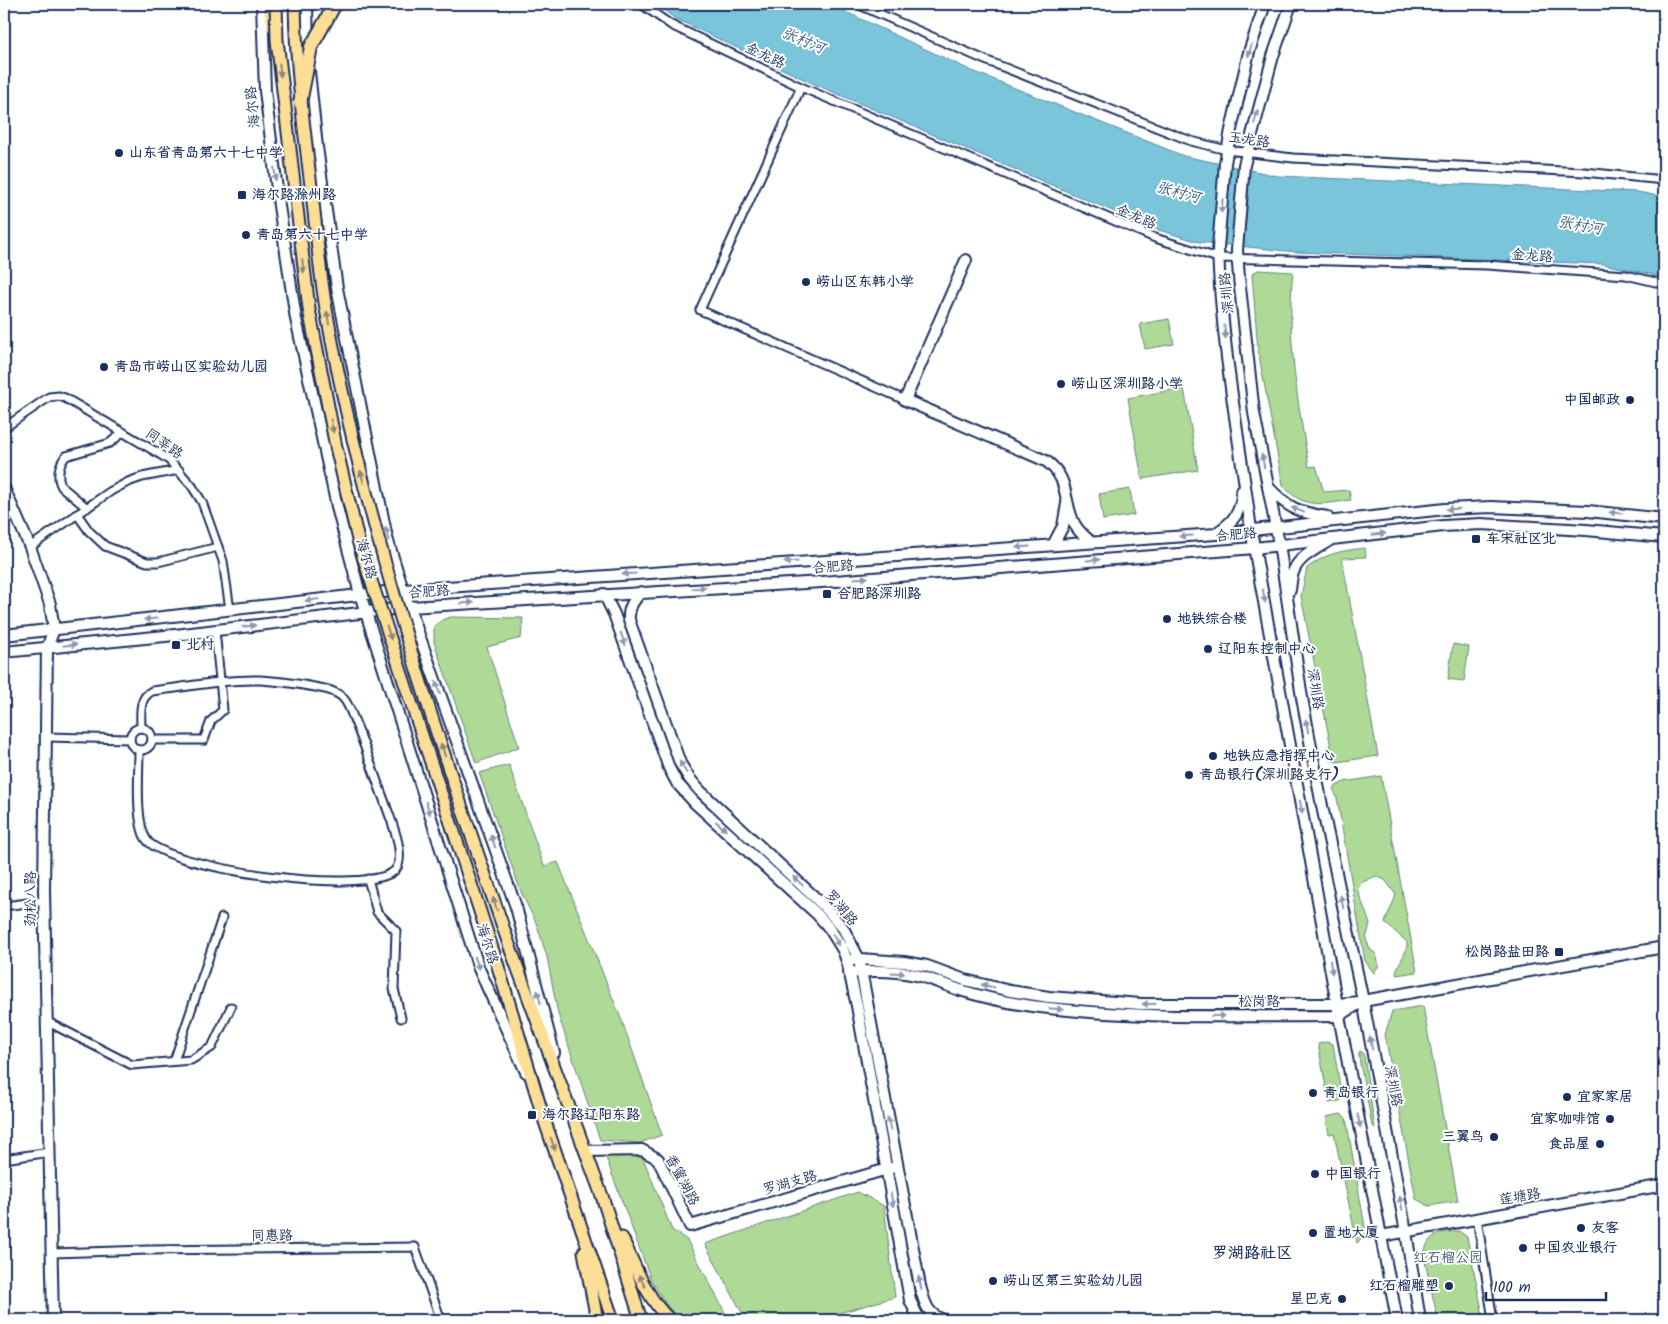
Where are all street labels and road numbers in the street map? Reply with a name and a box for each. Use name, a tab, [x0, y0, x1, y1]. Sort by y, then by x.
street label: 金龙路	[741, 37, 789, 75]
street label: 海尔路	[240, 85, 266, 129]
street label: 玉龙路	[1227, 126, 1271, 154]
street label: 金龙路	[1112, 199, 1160, 235]
street label: 金龙路	[1510, 244, 1554, 268]
street label: 深圳路	[1214, 271, 1240, 315]
street label: 同莘路	[140, 423, 188, 465]
street label: 合肥路	[1214, 522, 1258, 548]
street label: 海尔路	[350, 536, 382, 582]
street label: 合肥路	[811, 555, 855, 579]
street label: 合肥路	[407, 580, 451, 604]
street label: 深圳路	[1301, 667, 1329, 711]
street label: 劲松八路	[20, 871, 42, 927]
street label: 罗湖路	[819, 885, 863, 931]
street label: 海尔路	[470, 921, 504, 967]
street label: 松岗路	[1238, 991, 1280, 1013]
street label: 深圳路	[1378, 1063, 1408, 1109]
street label: 香蜜湖路	[659, 1150, 705, 1210]
street label: 罗湖支路	[760, 1165, 820, 1201]
street label: 莲塘路	[1497, 1183, 1543, 1211]
street label: 同惠路	[251, 1225, 293, 1247]

